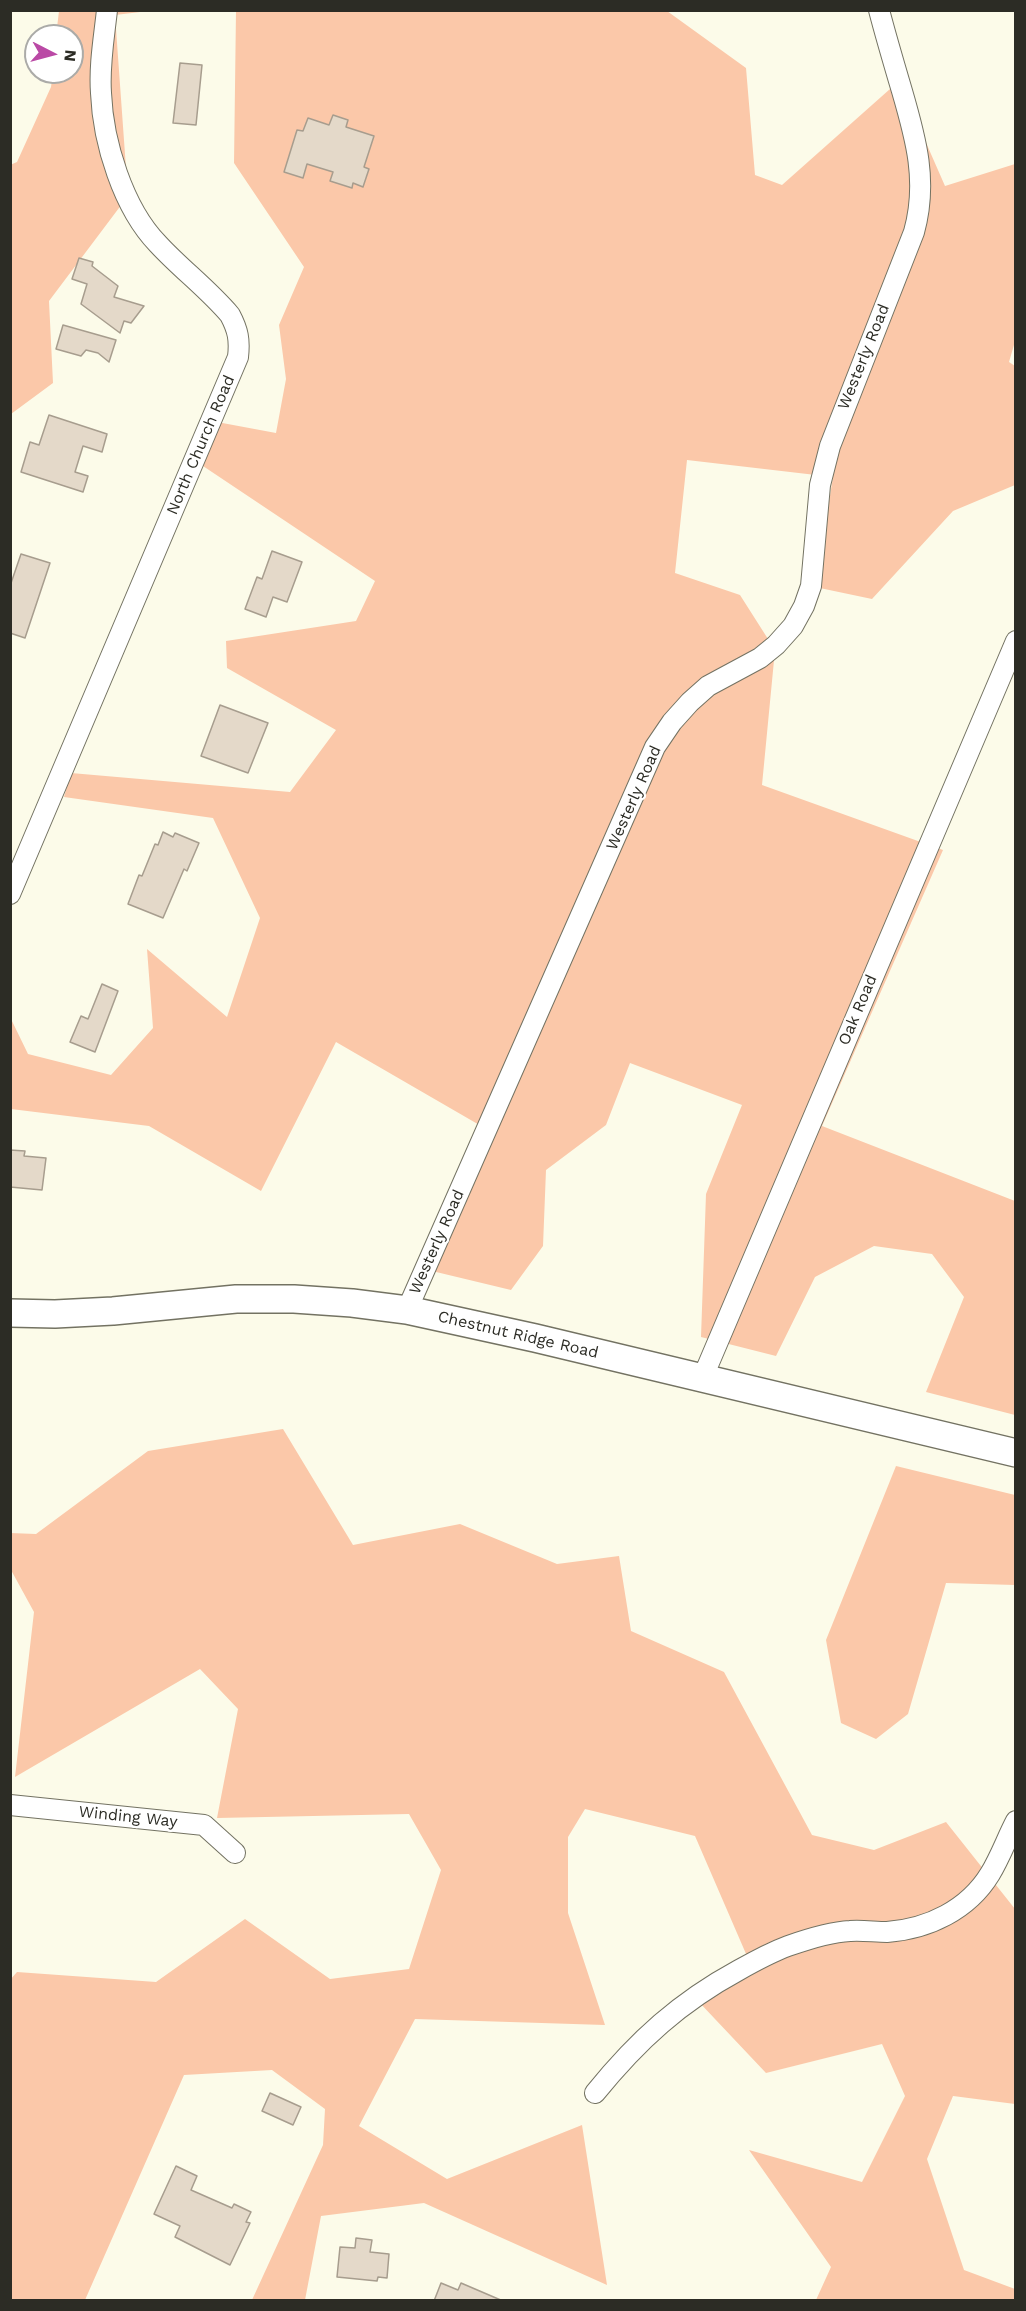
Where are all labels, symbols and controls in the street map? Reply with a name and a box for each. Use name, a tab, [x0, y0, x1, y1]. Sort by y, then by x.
north arrow	[24, 24, 84, 84]
text: N	[60, 49, 80, 63]
street label: Westerly Road	[834, 301, 894, 413]
street label: North Church Road	[163, 372, 239, 518]
street label: Westerly Road	[602, 743, 666, 853]
street label: Oak Road	[835, 972, 881, 1048]
street label: Westerly Road	[405, 1187, 469, 1297]
street label: Chestnut Ridge Road	[436, 1307, 600, 1363]
street label: Winding Way	[78, 1802, 178, 1832]

